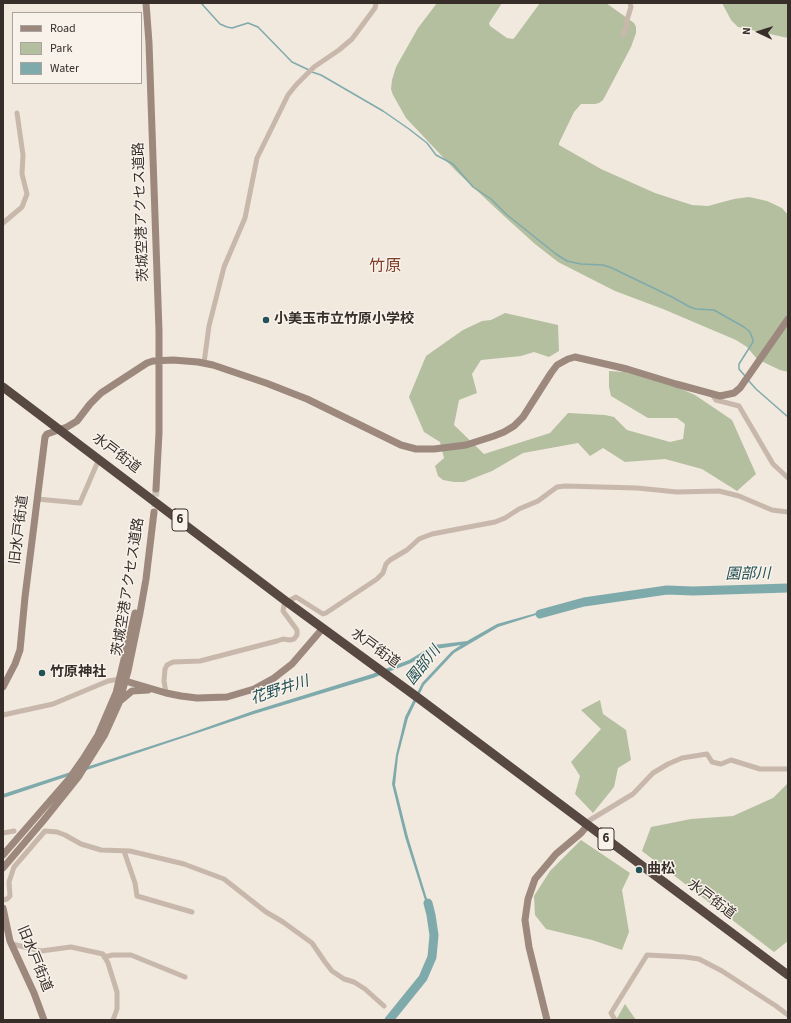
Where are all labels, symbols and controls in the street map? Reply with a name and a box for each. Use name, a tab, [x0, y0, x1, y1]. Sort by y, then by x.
legend	[12, 12, 142, 84]
north arrow	[739, 12, 779, 52]
text: Road	[50, 20, 76, 37]
text: N	[739, 27, 754, 35]
text: Park	[50, 40, 72, 57]
text: Water	[50, 60, 79, 77]
street label: 茨城空港アクセス道路	[131, 142, 153, 282]
district label: 竹原	[369, 257, 401, 277]
place label: 小美玉市立竹原小学校	[274, 312, 414, 328]
marker: 小美玉市立竹原小学校	[261, 315, 271, 325]
street label: 水戸街道	[89, 430, 143, 478]
street label: 旧水戸街道	[7, 494, 33, 566]
road number: 6	[172, 509, 188, 531]
street label: 茨城空港アクセス道路	[110, 517, 148, 657]
water label: 園部川	[725, 566, 771, 584]
street label: 水戸街道	[347, 626, 403, 672]
water label: 園部川	[403, 643, 445, 689]
place label: 竹原神社	[50, 665, 106, 681]
marker: 竹原神社	[37, 668, 47, 678]
water label: 花野井川	[249, 673, 311, 709]
road number: 6	[598, 828, 614, 850]
place label: 曲松	[647, 862, 675, 878]
marker: 曲松	[634, 865, 644, 875]
street label: 水戸街道	[684, 876, 738, 924]
street label: 旧水戸街道	[13, 923, 55, 995]

